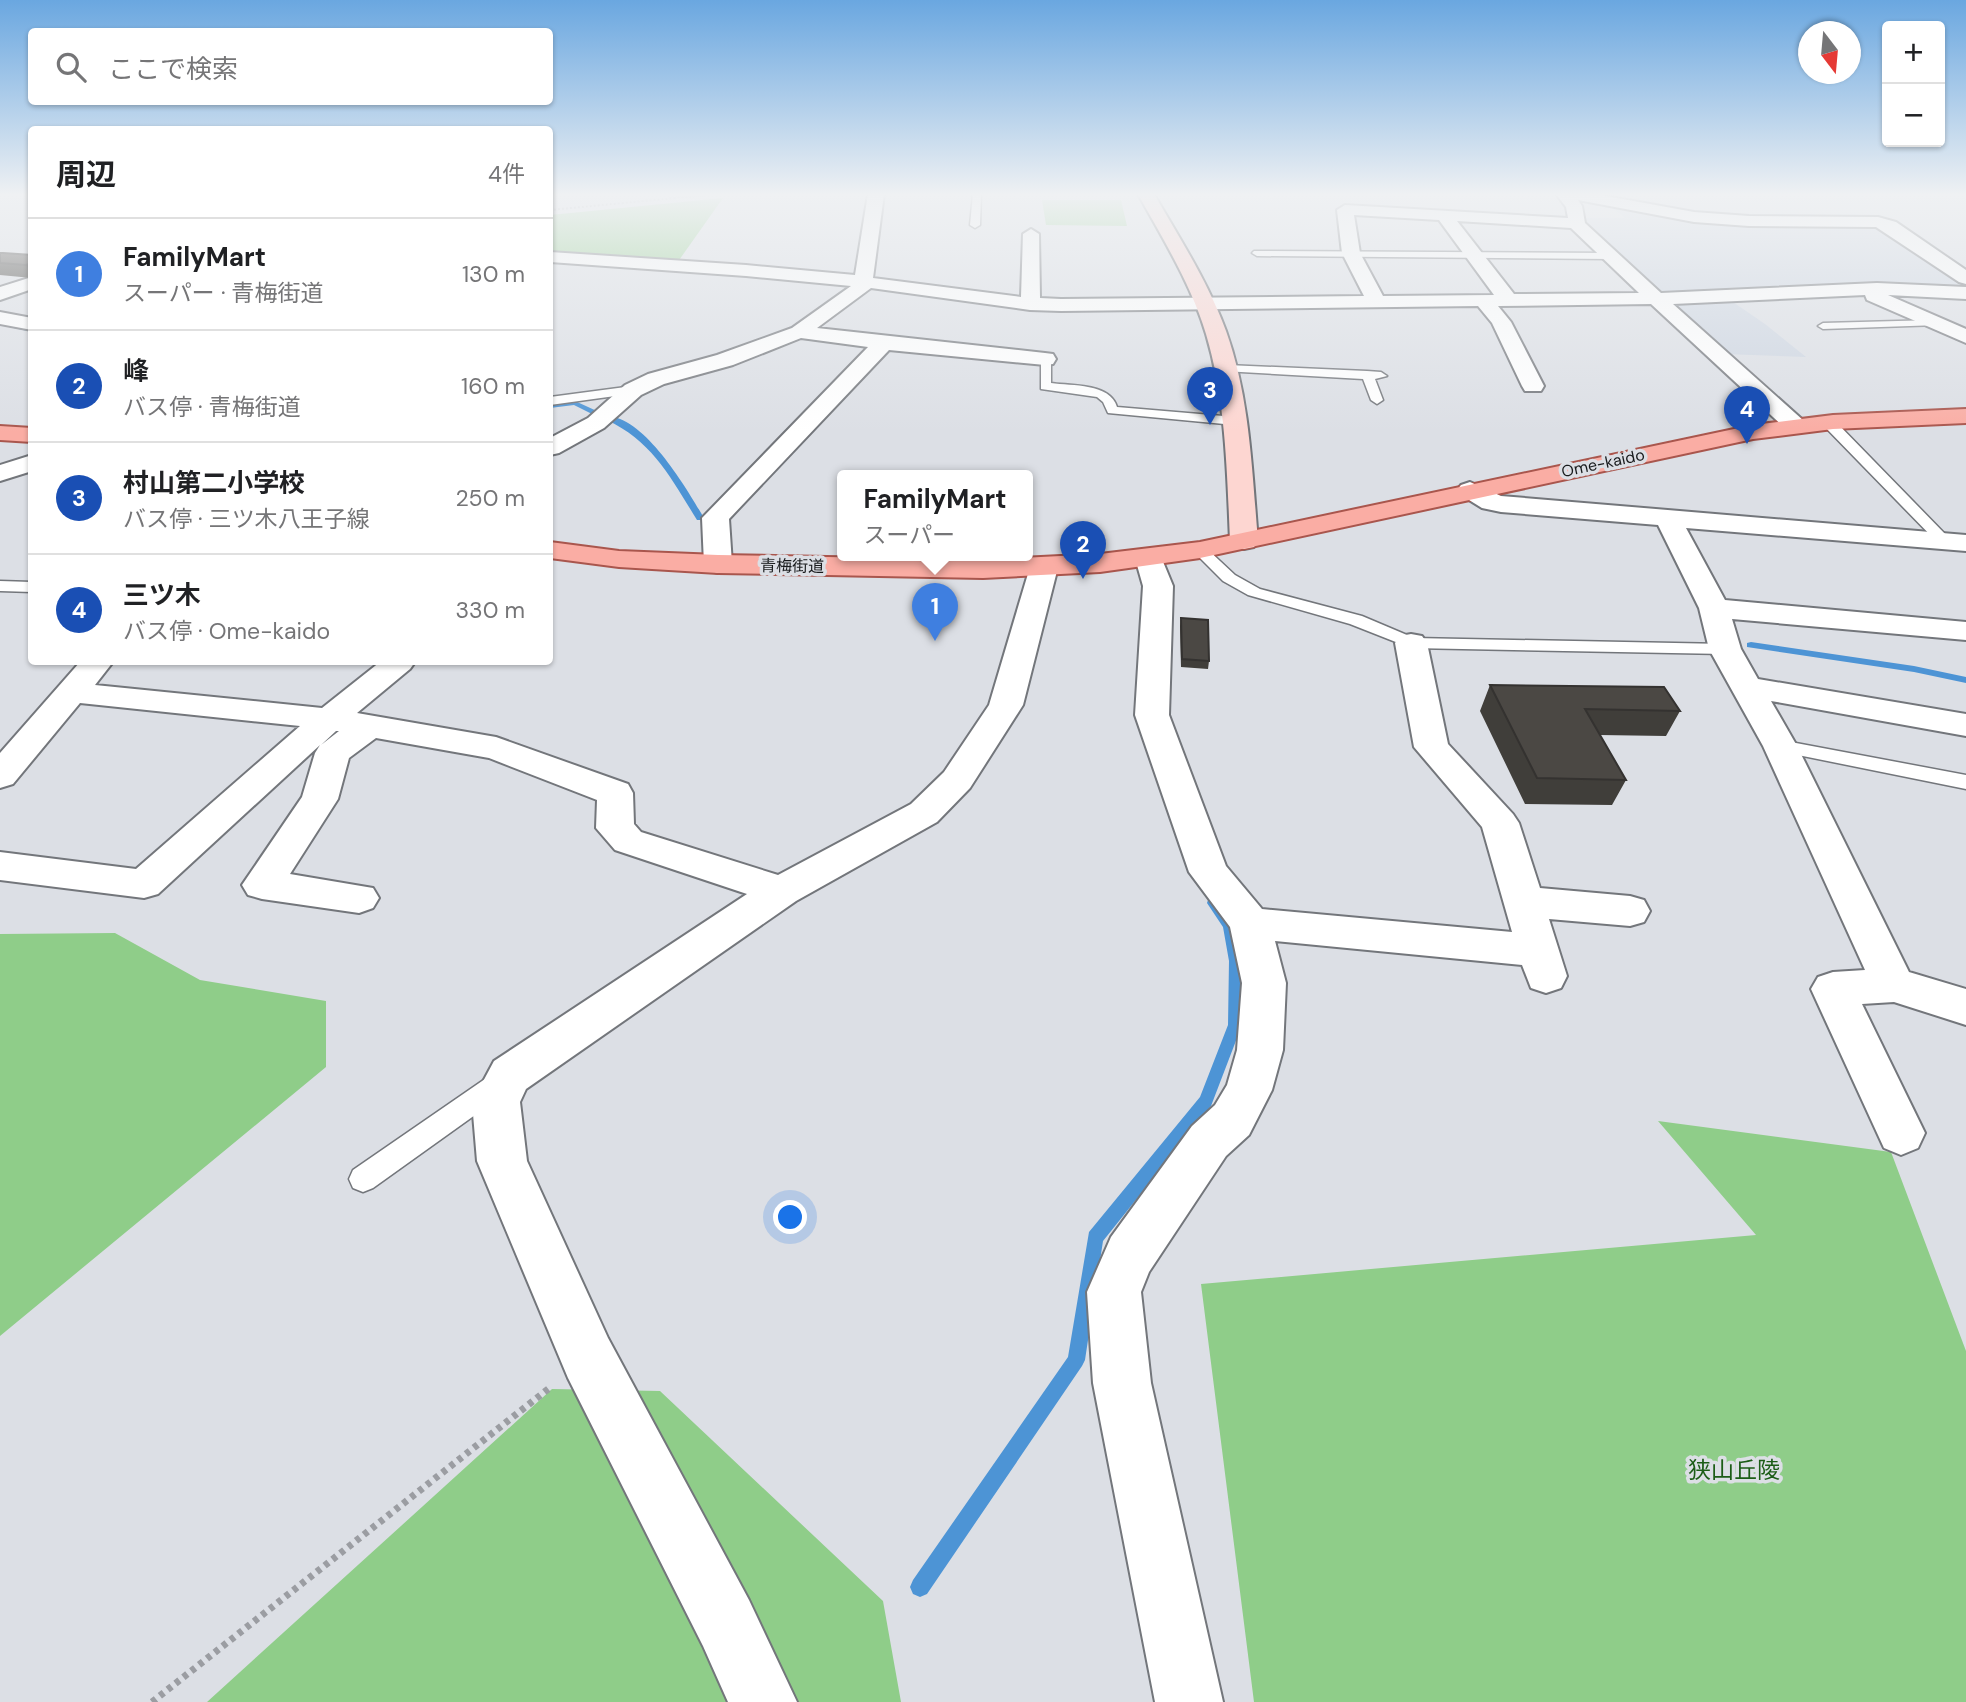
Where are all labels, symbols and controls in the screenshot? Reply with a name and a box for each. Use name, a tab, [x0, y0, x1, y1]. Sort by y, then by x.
north arrow	[1798, 21, 1861, 84]
map controls	[1882, 21, 1945, 147]
button: +	[1882, 21, 1945, 84]
search box	[28, 28, 553, 105]
icon: search	[52, 48, 90, 86]
text: ここで検索	[108, 52, 238, 86]
button: −	[1882, 84, 1945, 147]
text: 周辺	[56, 155, 116, 194]
text: 4件	[488, 159, 525, 189]
text: FamilyMart	[123, 240, 266, 274]
text: 1	[75, 259, 83, 289]
text: 130 m	[462, 259, 525, 289]
text: スーパー · 青梅街道	[123, 278, 324, 308]
text: 峰	[123, 354, 149, 388]
pin: 3	[1187, 367, 1233, 425]
text: 2	[72, 371, 86, 401]
text: 160 m	[461, 371, 525, 401]
pin: 4	[1724, 386, 1770, 444]
text: バス停 · 青梅街道	[123, 392, 301, 422]
street label: Ome-kaido	[1560, 444, 1646, 482]
text: 村山第二小学校	[123, 466, 305, 500]
popup	[837, 470, 1033, 561]
text: FamilyMart	[864, 482, 1006, 516]
text: 3	[72, 483, 86, 513]
text: 250 m	[455, 483, 525, 513]
text: バス停 · 三ツ木八王子線	[123, 504, 370, 534]
text: スーパー	[864, 520, 955, 550]
pin: 2	[1060, 521, 1106, 579]
street label: 青梅街道	[760, 555, 824, 577]
text: 三ツ木	[123, 578, 201, 612]
pin: 1	[912, 583, 958, 641]
text: 4	[72, 595, 86, 625]
text: 330 m	[455, 595, 525, 625]
text: バス停 · Ome-kaido	[123, 616, 330, 646]
your location	[773, 1200, 807, 1234]
park label: 狭山丘陵	[1688, 1455, 1780, 1485]

